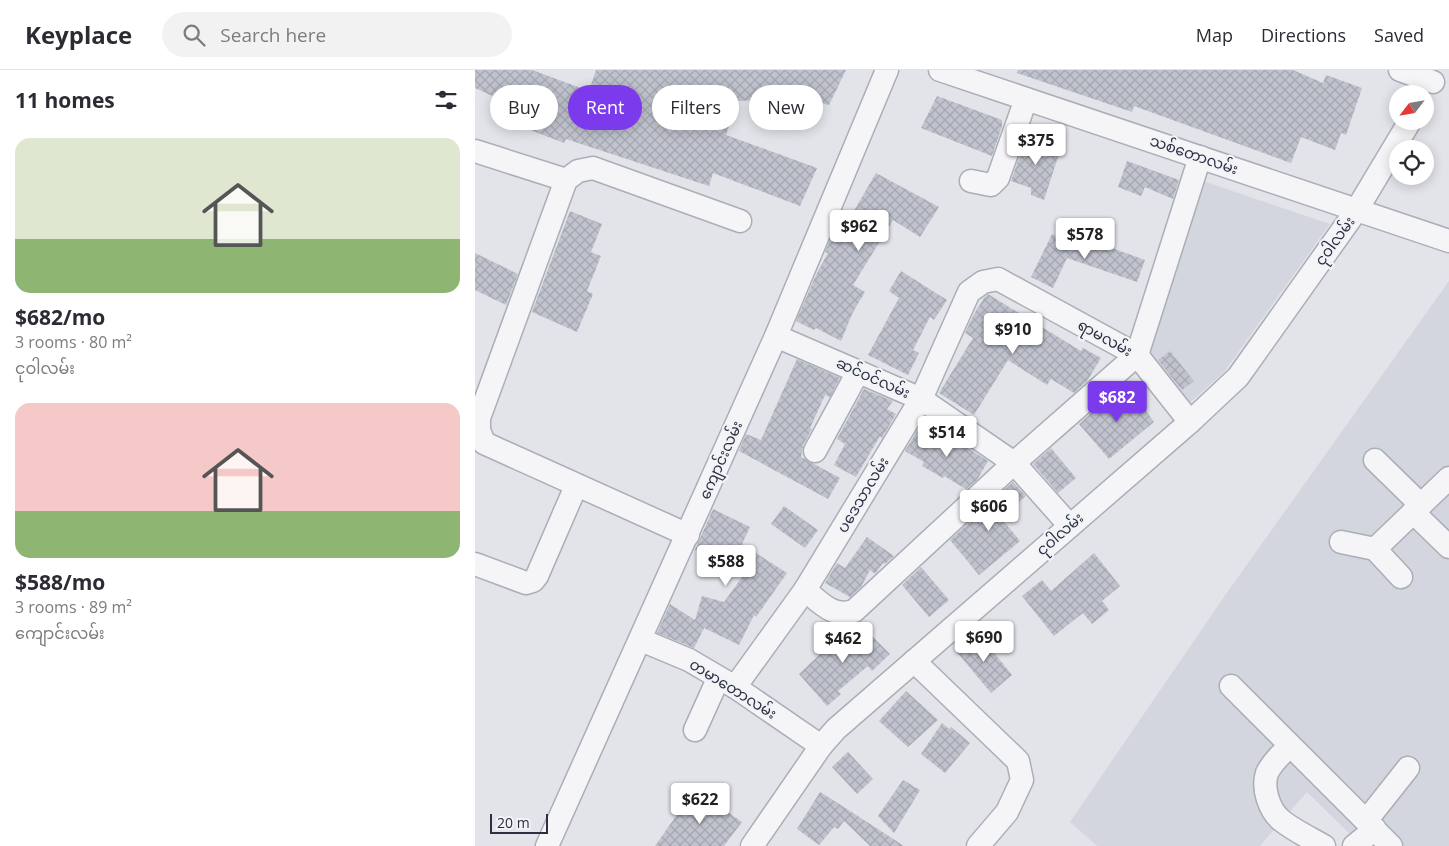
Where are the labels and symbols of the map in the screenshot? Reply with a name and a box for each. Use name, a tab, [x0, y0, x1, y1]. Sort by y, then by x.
north arrow	[1389, 85, 1434, 130]
pin: $375	[1006, 124, 1066, 166]
street label: သစ်တောလမ်း	[1147, 130, 1241, 179]
pin: $962	[829, 210, 889, 252]
street label: ငုဝါလမ်း	[1310, 212, 1361, 271]
pin: $578	[1055, 218, 1115, 260]
pin: $910	[983, 312, 1043, 355]
street label: ရာမလမ်း	[1073, 314, 1136, 363]
street label: ဆင်ဝင်လမ်း	[833, 352, 913, 402]
pin: $682	[1087, 380, 1147, 423]
pin: $514	[917, 416, 977, 458]
street label: ကျောင်းလမ်း	[694, 417, 749, 503]
street label: ပဒေသာလမ်း	[832, 453, 893, 536]
pin: $606	[959, 490, 1019, 532]
street label: ငုဝါလမ်း	[1032, 507, 1089, 561]
pin: $588	[696, 544, 756, 587]
pin: $690	[954, 620, 1014, 663]
pin: $462	[813, 622, 873, 664]
street label: တမာတောလမ်း	[686, 653, 781, 723]
pin: $622	[670, 782, 730, 825]
scale bar	[490, 811, 547, 834]

